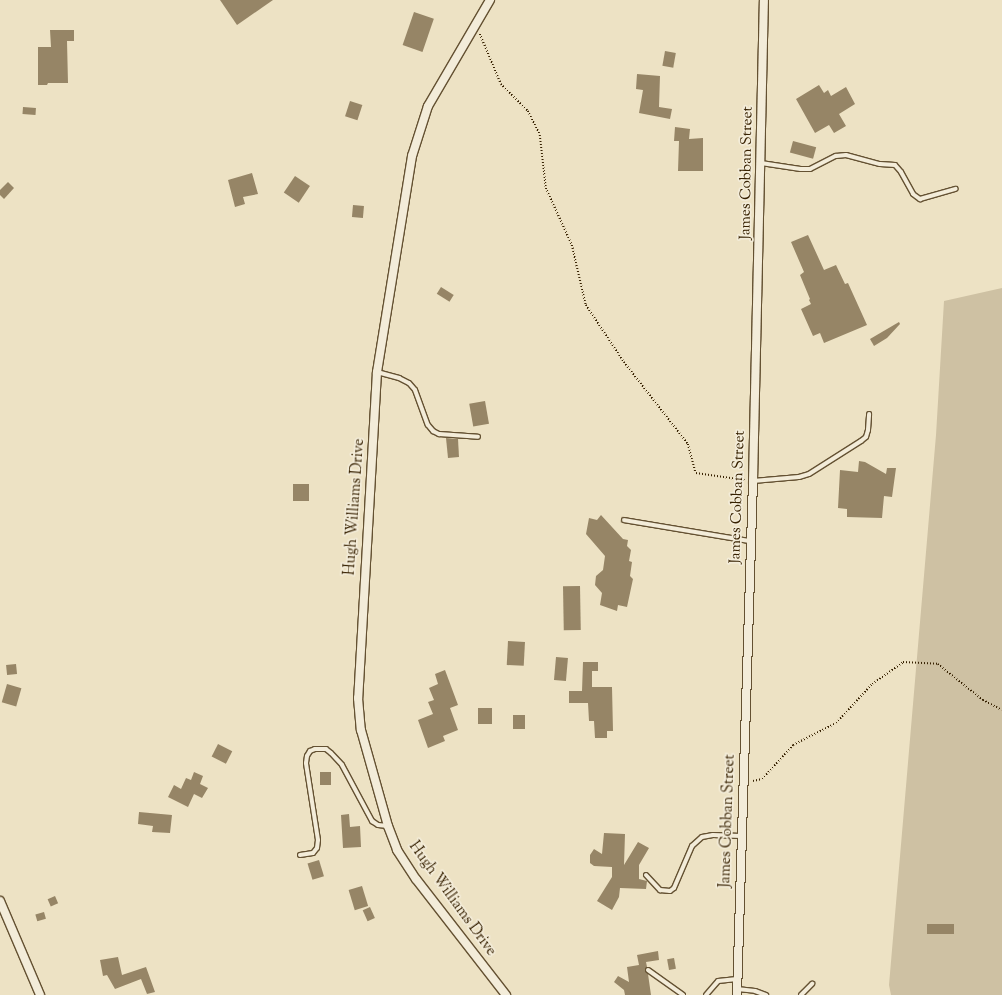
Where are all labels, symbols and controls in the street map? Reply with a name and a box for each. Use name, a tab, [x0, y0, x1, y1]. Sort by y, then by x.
street label: James Cobban Street	[737, 106, 757, 240]
street label: James Cobban Street	[727, 430, 749, 564]
street label: Hugh Williams Drive	[341, 438, 369, 576]
street label: James Cobban Street	[717, 754, 739, 888]
street label: Hugh Williams Drive	[404, 838, 500, 960]

